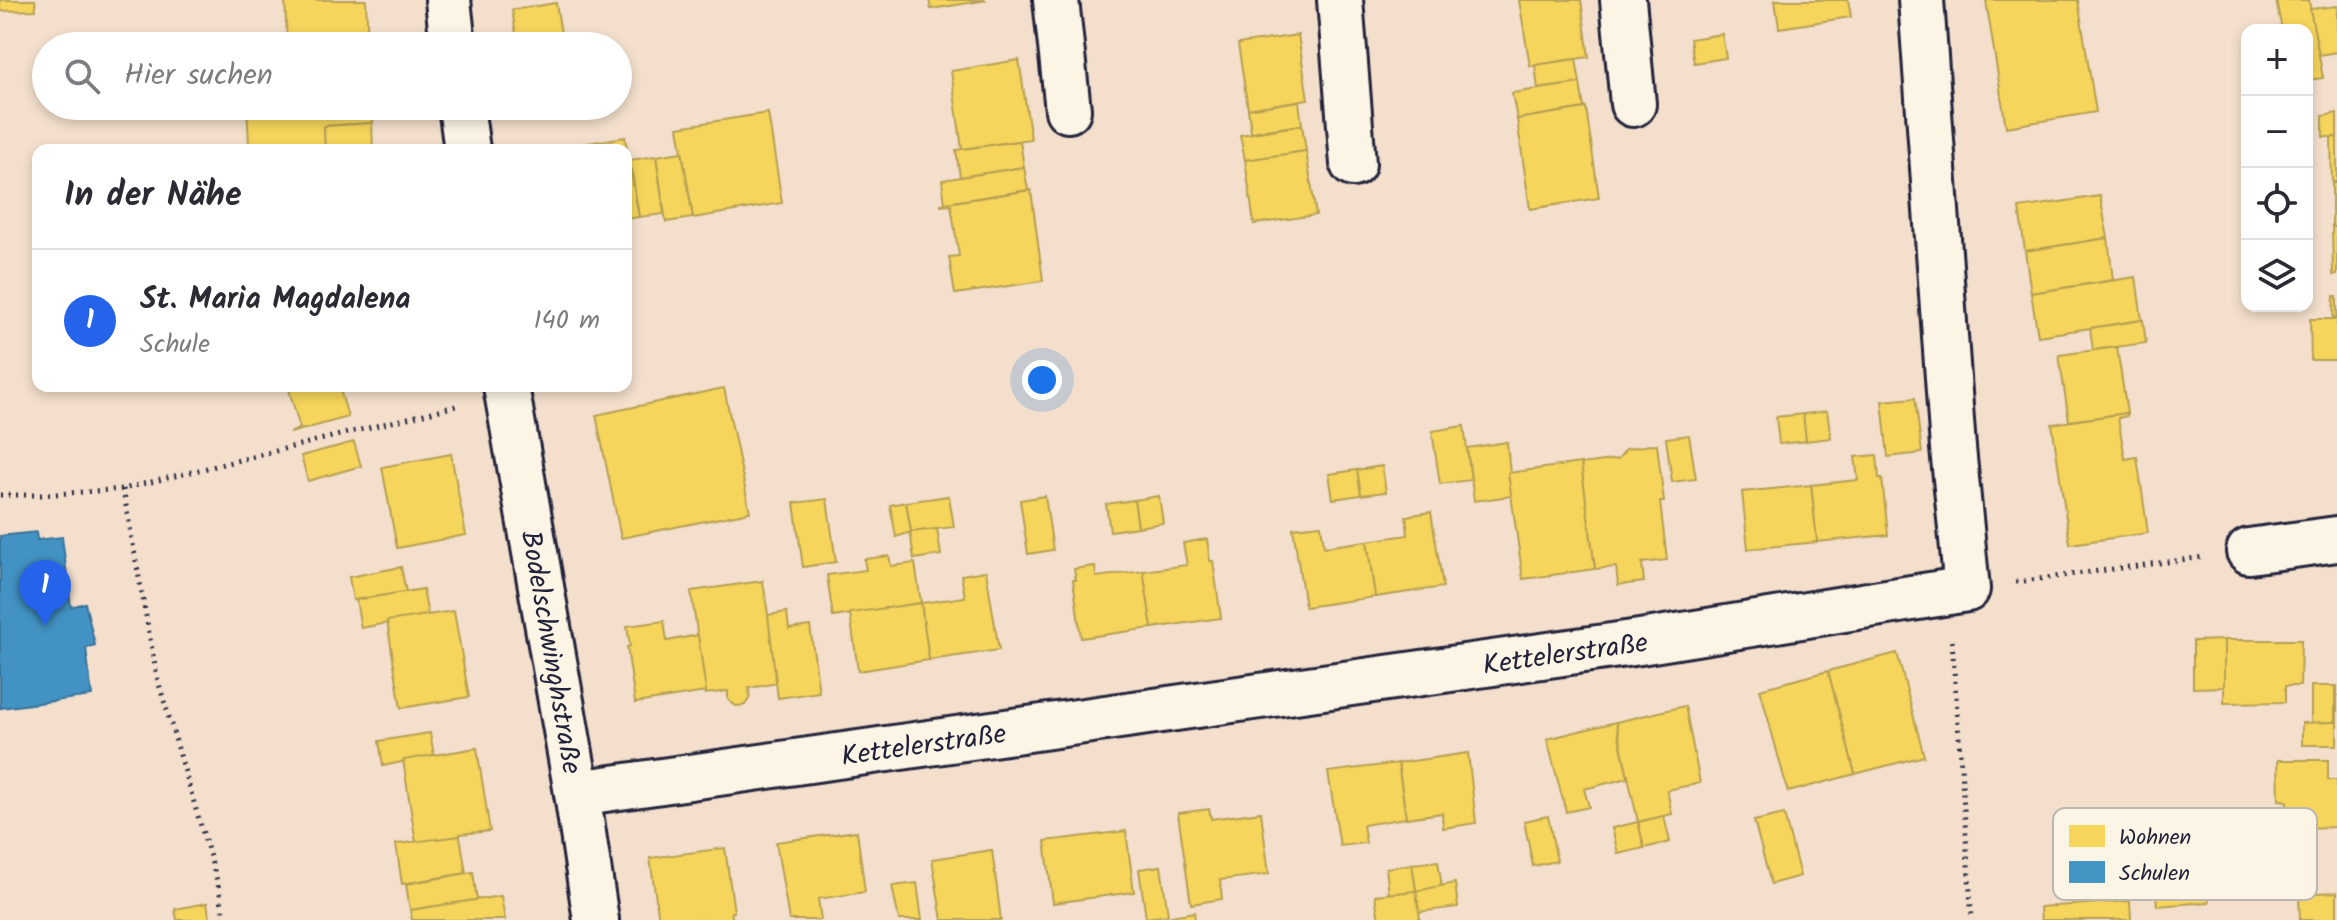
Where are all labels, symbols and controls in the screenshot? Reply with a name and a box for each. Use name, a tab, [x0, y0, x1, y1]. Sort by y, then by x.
map controls	[2241, 24, 2313, 312]
button: +	[2241, 24, 2313, 96]
search box	[32, 32, 632, 120]
text: Hier suchen	[124, 52, 273, 100]
icon: search	[60, 54, 104, 98]
button: −	[2241, 96, 2313, 168]
button: locate	[2241, 168, 2313, 240]
text: In der Nähe	[64, 169, 242, 223]
button: layers	[2241, 240, 2313, 312]
text: St. Maria Magdalena	[140, 276, 411, 324]
text: 1	[86, 300, 94, 342]
text: 140 m	[533, 300, 600, 342]
text: Schule	[140, 324, 210, 366]
your location	[1022, 360, 1062, 400]
street label: Bodelschwinghstraße	[507, 527, 593, 778]
pin: 1	[19, 560, 71, 626]
street label: Kettelerstraße	[1480, 621, 1652, 689]
street label: Kettelerstraße	[838, 712, 1010, 780]
legend	[2053, 808, 2317, 900]
text: Wohnen	[2119, 821, 2191, 856]
text: Schulen	[2119, 857, 2190, 892]

